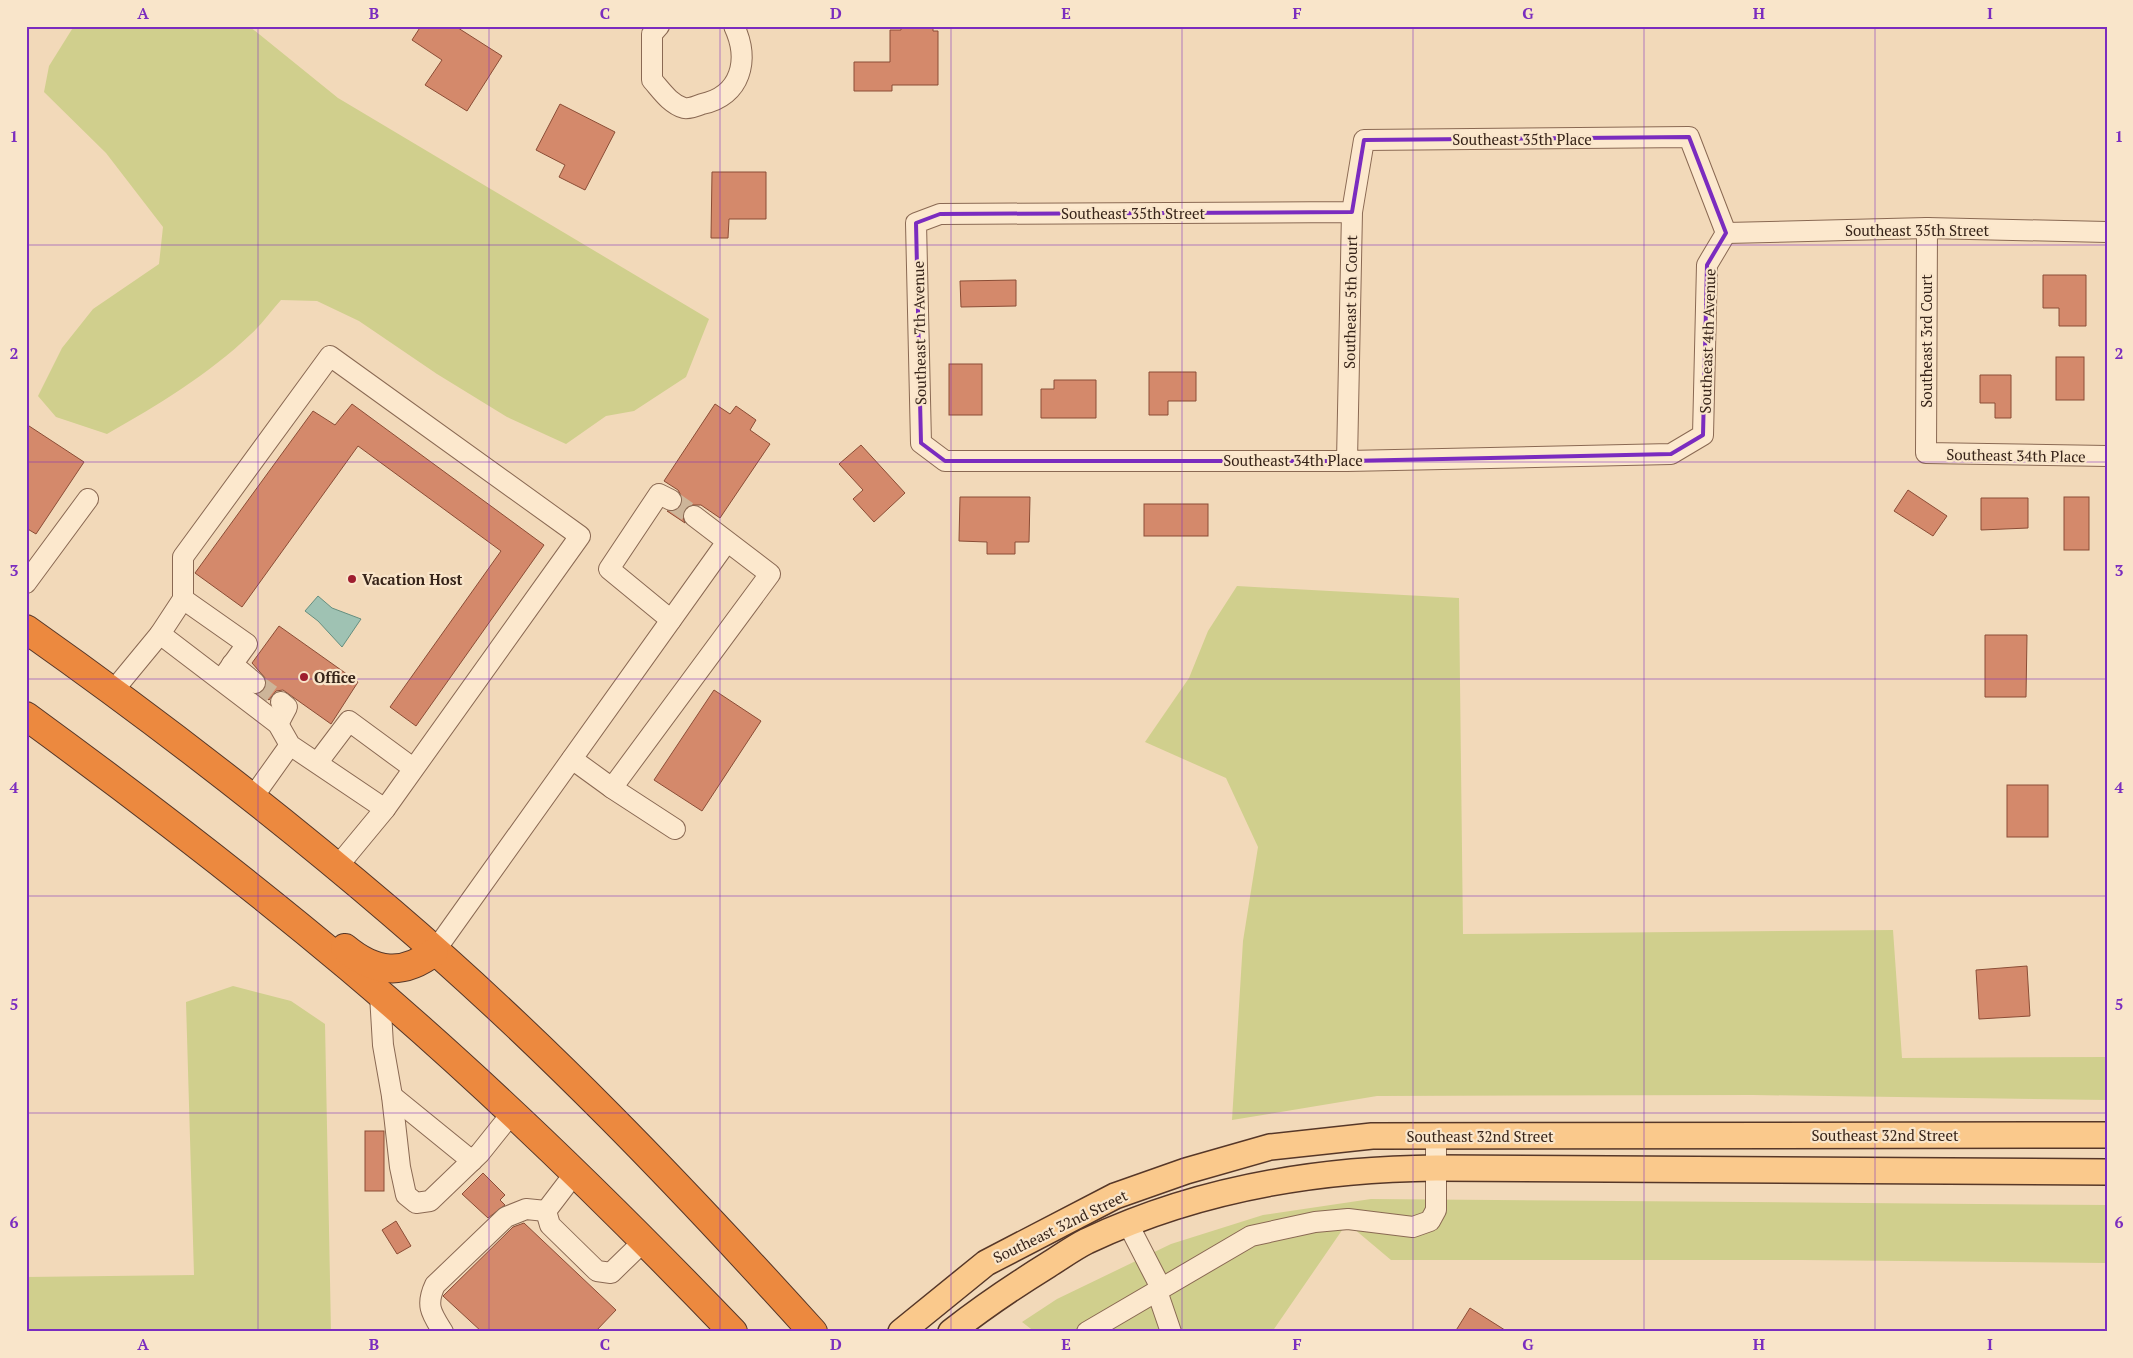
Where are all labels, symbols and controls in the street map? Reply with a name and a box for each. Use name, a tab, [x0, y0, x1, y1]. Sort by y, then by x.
text: A	[137, 2, 149, 24]
text: B	[369, 2, 379, 24]
text: C	[600, 2, 610, 24]
text: D	[830, 2, 842, 24]
text: E	[1061, 2, 1071, 24]
text: F	[1292, 2, 1302, 24]
text: G	[1522, 2, 1534, 24]
text: H	[1753, 2, 1765, 24]
text: I	[1987, 2, 1993, 24]
text: 1	[9, 125, 19, 147]
text: 1	[2114, 125, 2124, 147]
street label: Southeast 35th Place	[1452, 129, 1592, 149]
street label: Southeast 35th Street	[1061, 203, 1206, 223]
street label: Southeast 35th Street	[1845, 220, 1990, 240]
street label: Southeast 5th Court	[1339, 235, 1361, 369]
street label: Southeast 7th Avenue	[908, 261, 930, 405]
street label: Southeast 4th Avenue	[1694, 268, 1720, 414]
street label: Southeast 3rd Court	[1916, 274, 1936, 408]
text: 2	[9, 342, 19, 364]
text: 2	[2114, 342, 2124, 364]
street label: Southeast 34th Place	[1946, 444, 2086, 466]
street label: Southeast 34th Place	[1223, 450, 1363, 470]
text: 3	[9, 559, 19, 581]
text: 3	[2114, 559, 2124, 581]
place label: Vacation Host	[362, 569, 462, 589]
marker: Vacation Host	[346, 573, 358, 585]
place label: Office	[314, 667, 356, 687]
marker: Office	[298, 671, 310, 683]
text: 4	[9, 776, 19, 798]
text: 4	[2114, 776, 2124, 798]
text: 5	[9, 993, 19, 1015]
text: 5	[2114, 993, 2124, 1015]
street label: Southeast 32nd Street	[1811, 1125, 1959, 1145]
street label: Southeast 32nd Street	[1406, 1126, 1554, 1146]
street label: Southeast 32nd Street	[990, 1185, 1131, 1267]
text: 6	[9, 1211, 19, 1233]
text: 6	[2114, 1211, 2124, 1233]
text: A	[137, 1333, 149, 1355]
text: B	[369, 1333, 379, 1355]
text: C	[600, 1333, 610, 1355]
text: D	[830, 1333, 842, 1355]
text: E	[1061, 1333, 1071, 1355]
text: F	[1292, 1333, 1302, 1355]
text: G	[1522, 1333, 1534, 1355]
text: H	[1753, 1333, 1765, 1355]
text: I	[1987, 1333, 1993, 1355]

